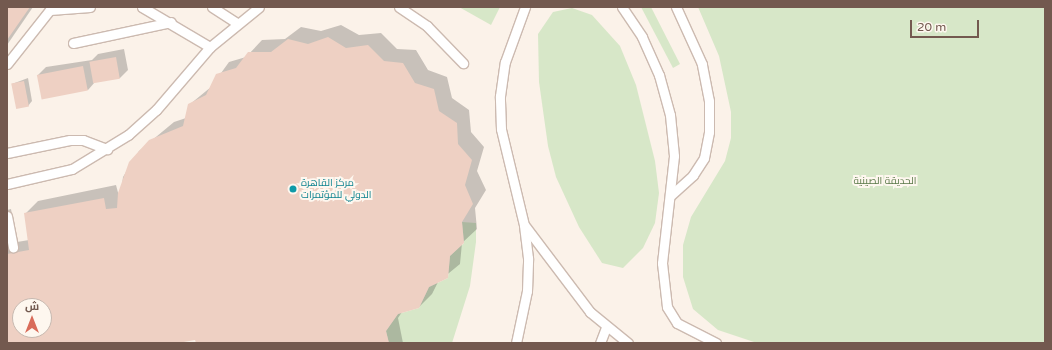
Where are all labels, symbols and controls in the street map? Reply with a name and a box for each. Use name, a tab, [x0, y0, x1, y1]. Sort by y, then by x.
scale bar	[912, 12, 981, 38]
text: 20 m	[917, 20, 946, 34]
park label: الحديقة الصينية	[854, 176, 916, 188]
place label: مركز القاهرة الدولي للمؤتمرات	[301, 177, 371, 200]
marker: مركز القاهرة الدولي للمؤتمرات	[288, 184, 298, 194]
north arrow	[12, 298, 52, 338]
text: ش	[25, 300, 39, 313]

